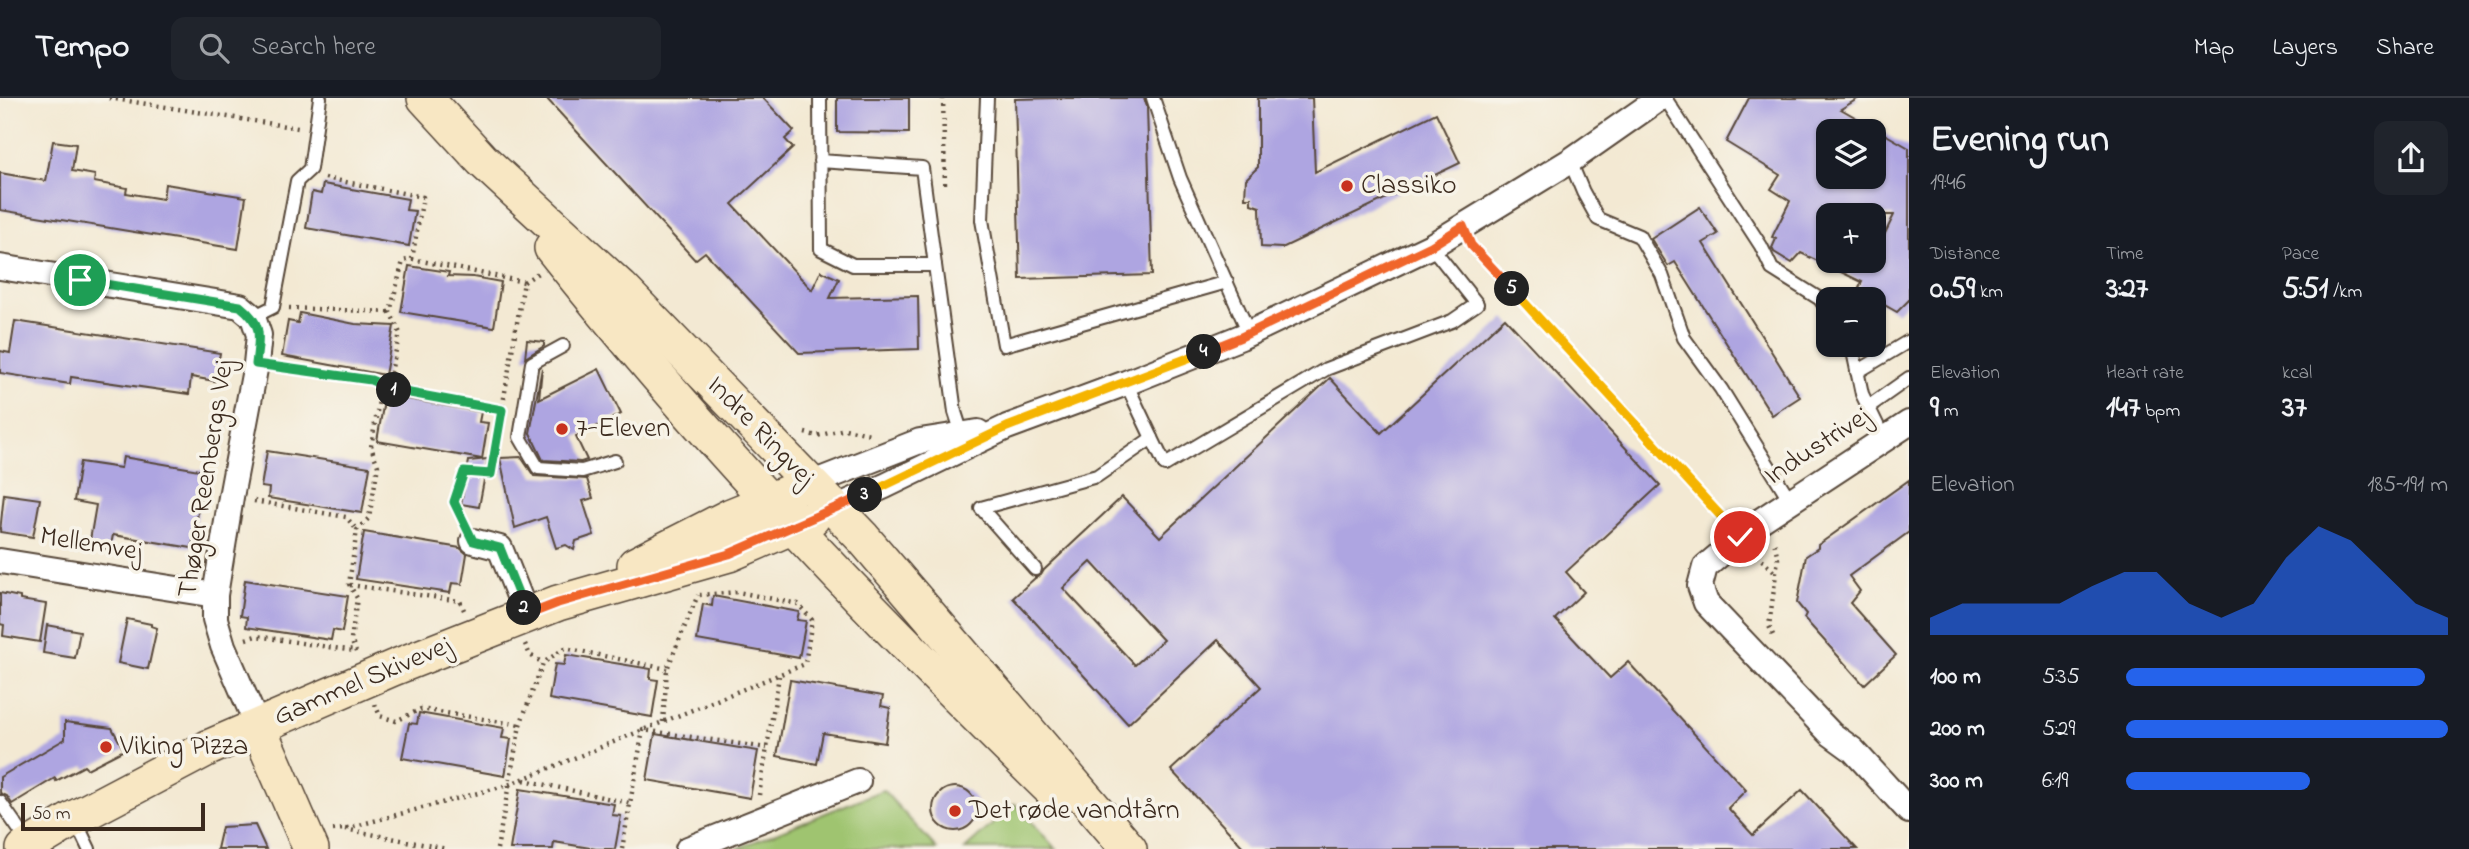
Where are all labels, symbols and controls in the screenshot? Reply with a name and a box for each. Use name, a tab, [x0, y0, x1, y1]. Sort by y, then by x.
search box	[171, 17, 661, 80]
text: Tempo	[35, 24, 129, 72]
icon: search	[195, 29, 233, 67]
text: Search here	[251, 29, 376, 67]
text: Map	[2194, 31, 2234, 66]
text: Layers	[2272, 31, 2338, 66]
text: Share	[2376, 31, 2434, 66]
text: Evening run	[1930, 113, 2109, 169]
map controls	[1816, 119, 1886, 357]
button: layers	[1816, 119, 1886, 189]
button: share	[2374, 121, 2448, 195]
place label: Classiko	[1361, 166, 1457, 207]
text: 19:46	[1930, 167, 1966, 200]
marker: Classiko	[1339, 178, 1355, 194]
button: +	[1816, 203, 1886, 273]
text: Distance	[1930, 241, 2000, 268]
text: Time	[2106, 241, 2144, 268]
text: Pace	[2282, 241, 2319, 268]
pin	[50, 250, 110, 310]
icon: arrive	[61, 261, 99, 299]
text: 0.59	[1930, 268, 1975, 312]
text: 3:27	[2106, 268, 2148, 312]
text: 5:51	[2282, 268, 2328, 312]
pin: 5	[1494, 272, 1530, 306]
text: 5	[1506, 275, 1517, 302]
text: km	[1975, 279, 2003, 306]
text: /km	[2328, 279, 2362, 306]
button: −	[1816, 287, 1886, 357]
pin: 4	[1186, 334, 1222, 370]
text: 4	[1200, 338, 1207, 365]
street label: Thøger Reenbergs Vej	[168, 356, 246, 601]
text: Elevation	[1930, 360, 2000, 387]
text: Heart rate	[2106, 360, 2184, 387]
text: kcal	[2282, 360, 2312, 387]
street label: Indre Ringvej	[696, 367, 825, 498]
pin: 1	[376, 372, 412, 408]
text: 1	[390, 376, 397, 403]
text: 9	[1930, 387, 1939, 431]
text: 147	[2106, 387, 2140, 431]
text: 37	[2282, 387, 2307, 431]
street label: Industrivej	[1757, 397, 1880, 497]
text: m	[1939, 398, 1959, 425]
text: bpm	[2140, 398, 2180, 425]
place label: 7-Eleven	[576, 409, 670, 450]
marker: 7-Eleven	[554, 421, 570, 437]
text: Elevation	[1930, 469, 2015, 502]
text: 185–191 m	[2367, 469, 2448, 502]
pin: 3	[848, 478, 882, 512]
text: 3	[861, 481, 868, 508]
pin	[1710, 507, 1770, 567]
street label: Mellemvej	[37, 517, 146, 574]
icon: check	[1721, 518, 1759, 556]
pin: 2	[506, 590, 542, 626]
text: 2	[519, 594, 528, 621]
street label: Gammel Skivevej	[268, 626, 460, 738]
text: 100 m	[1930, 661, 1981, 694]
text: 5:35	[2042, 661, 2080, 694]
text: 200 m	[1930, 713, 1985, 746]
text: 5:29	[2042, 713, 2075, 746]
place label: Viking Pizza	[119, 727, 248, 768]
marker: Viking Pizza	[98, 739, 114, 755]
text: 300 m	[1930, 765, 1983, 798]
text: 6:19	[2042, 765, 2068, 798]
place label: Det røde vandtårn	[968, 791, 1180, 832]
scale bar	[21, 800, 205, 832]
text: 50 m	[32, 801, 71, 828]
marker: Det røde vandtårn	[947, 803, 963, 819]

